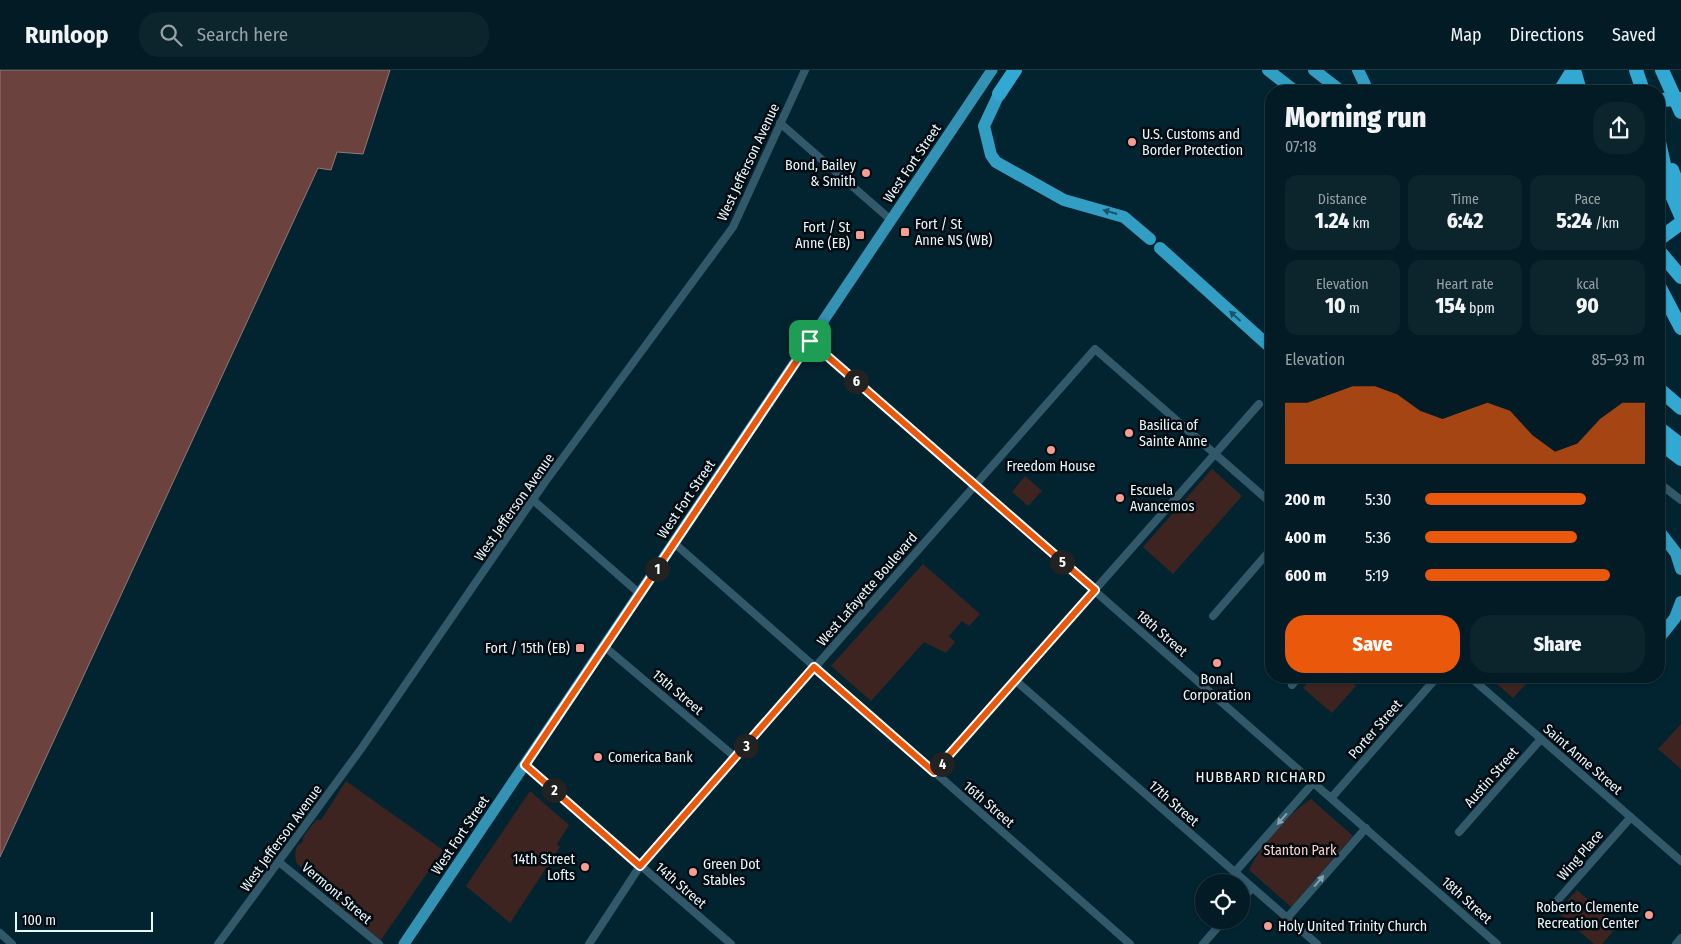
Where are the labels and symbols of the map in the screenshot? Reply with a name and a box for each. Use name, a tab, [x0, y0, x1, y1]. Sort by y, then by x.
street label: West Jefferson Avenue	[714, 101, 783, 224]
street label: West Fort Street	[880, 120, 945, 206]
place label: U.S. Customs and Border Protection	[1142, 126, 1243, 159]
marker: U.S. Customs and Border Protection	[1126, 136, 1138, 148]
place label: Bond, Bailey & Smith	[785, 157, 857, 190]
marker: Bond, Bailey & Smith	[860, 167, 872, 179]
one-way arrow	[1103, 208, 1118, 216]
place label: Fort / St Anne NS (WB)	[915, 216, 992, 249]
place label: Fort / St Anne (EB)	[795, 219, 850, 252]
marker: Fort / St Anne NS (WB)	[899, 226, 911, 238]
marker: Fort / St Anne (EB)	[854, 229, 866, 241]
one-way arrow	[1229, 310, 1241, 322]
pin	[789, 320, 831, 362]
pin: 6	[844, 368, 868, 394]
place label: Basilica of Sainte Anne	[1139, 417, 1207, 450]
marker: Basilica of Sainte Anne	[1123, 427, 1135, 439]
marker: Freedom House	[1045, 444, 1057, 456]
street label: West Jefferson Avenue	[471, 450, 558, 565]
street label: West Fort Street	[654, 456, 719, 542]
place label: Freedom House	[1007, 458, 1096, 475]
place label: Escuela Avancemos	[1130, 482, 1194, 515]
marker: Escuela Avancemos	[1114, 492, 1126, 504]
street label: West Lafayette Boulevard	[813, 529, 921, 650]
pin: 5	[1050, 550, 1074, 574]
pin: 1	[644, 556, 670, 582]
street label: 18th Street	[1133, 607, 1191, 660]
place label: Fort / 15th (EB)	[485, 640, 570, 657]
marker: Fort / 15th (EB)	[574, 642, 586, 654]
marker: Bonal Corporation	[1211, 657, 1223, 669]
street label: 15th Street	[649, 666, 707, 719]
place label: Bonal Corporation	[1183, 671, 1251, 704]
street label: Porter Street	[1345, 696, 1406, 762]
street label: Saint Anne Street	[1540, 720, 1626, 799]
pin: 3	[734, 734, 758, 758]
street label: Austin Street	[1461, 744, 1522, 811]
place label: Comerica Bank	[608, 749, 693, 766]
marker: Comerica Bank	[592, 751, 604, 763]
pin: 4	[930, 752, 954, 776]
district label: HUBBARD RICHARD	[1195, 768, 1327, 786]
street label: 17th Street	[1145, 777, 1203, 830]
pin: 2	[542, 778, 566, 802]
street label: 16th Street	[960, 778, 1018, 831]
street label: West Jefferson Avenue	[237, 781, 326, 895]
street label: West Fort Street	[428, 792, 493, 878]
one-way arrow	[1277, 813, 1288, 825]
street label: Wing Place	[1554, 826, 1607, 884]
park label: Stanton Park	[1264, 842, 1337, 859]
place label: 14th Street Lofts	[513, 851, 575, 884]
place label: Green Dot Stables	[703, 856, 761, 889]
street label: Vermont Street	[298, 859, 376, 928]
street label: 14th Street	[652, 859, 710, 912]
marker: 14th Street Lofts	[579, 861, 591, 873]
marker: Green Dot Stables	[687, 866, 699, 878]
street label: 18th Street	[1438, 873, 1496, 928]
one-way arrow	[1313, 876, 1325, 888]
place label: Roberto Clemente Recreation Center	[1536, 899, 1639, 932]
scale bar	[15, 909, 152, 932]
marker: Roberto Clemente Recreation Center	[1643, 909, 1655, 921]
place label: Holy United Trinity Church	[1278, 918, 1427, 935]
marker: Holy United Trinity Church	[1262, 920, 1274, 932]

